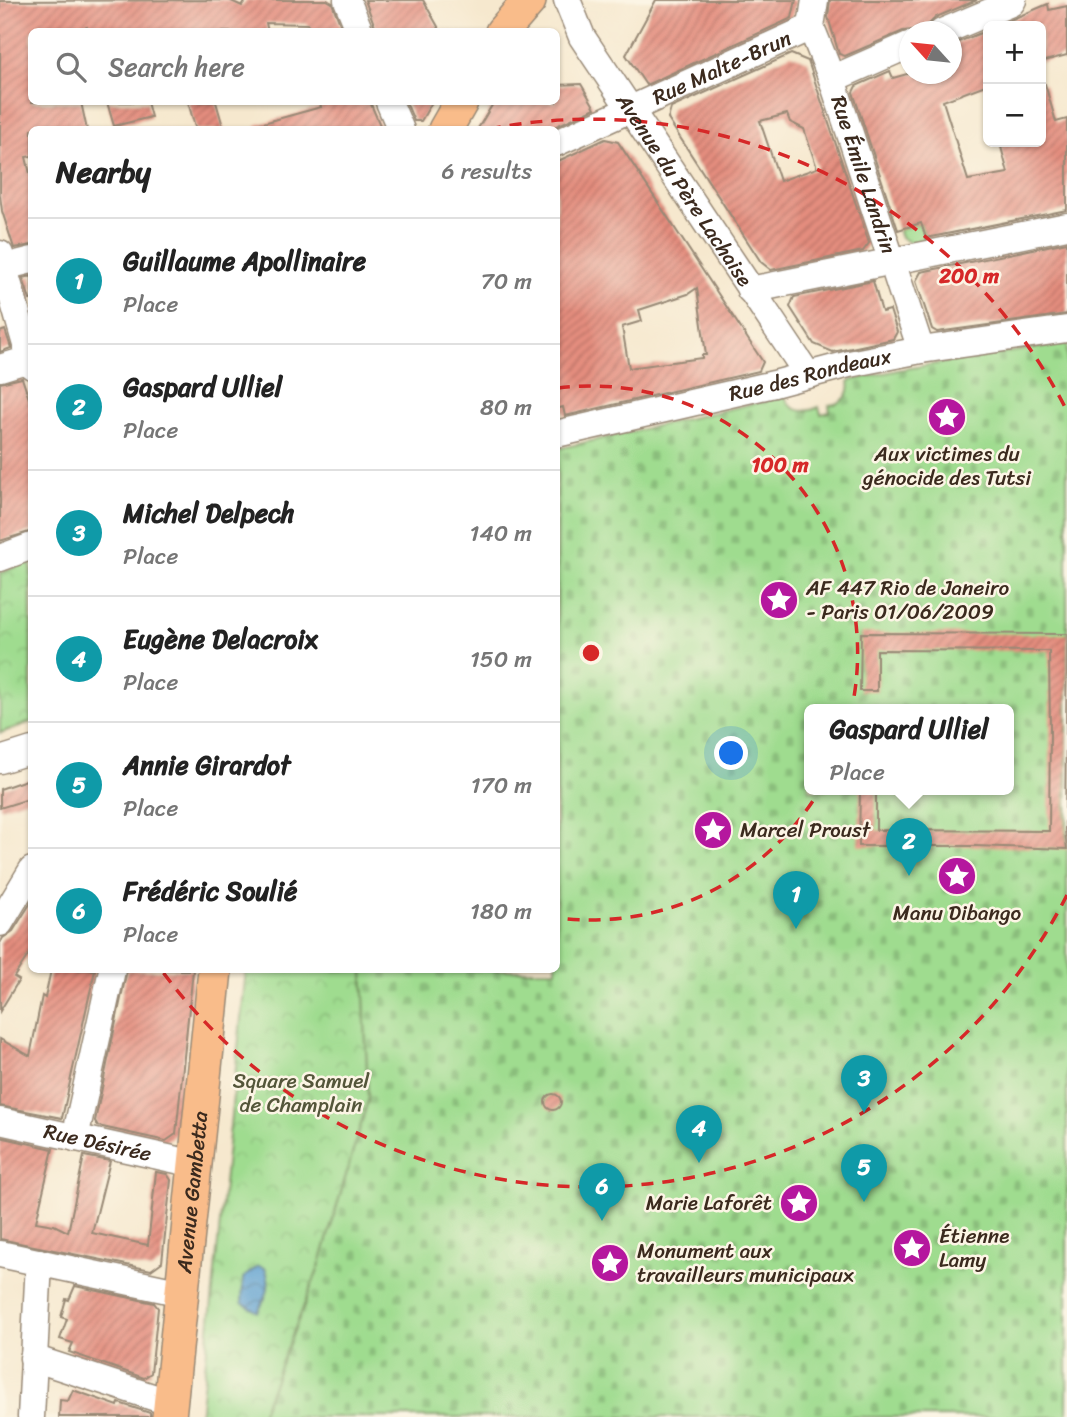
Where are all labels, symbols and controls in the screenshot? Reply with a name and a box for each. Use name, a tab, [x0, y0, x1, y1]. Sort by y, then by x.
street label: Rue Malte-Brun	[646, 19, 797, 116]
north arrow	[899, 21, 962, 84]
map controls	[983, 21, 1046, 147]
button: +	[983, 21, 1046, 84]
search box	[28, 28, 560, 105]
text: Search here	[108, 44, 245, 90]
icon: search	[52, 48, 90, 86]
street label: Avenue du Père Lachaise	[605, 84, 763, 295]
button: −	[983, 84, 1046, 147]
street label: Rue Émile Landrin	[820, 90, 907, 259]
text: Nearby	[56, 145, 151, 199]
text: 6 results	[442, 151, 532, 192]
text: Guillaume Apollinaire	[123, 238, 366, 284]
text: 200 m	[938, 257, 1000, 295]
text: 1	[74, 261, 84, 302]
text: 70 m	[481, 261, 532, 302]
text: Place	[123, 284, 178, 325]
street label: Rue des Rondeaux	[725, 337, 895, 413]
text: Gaspard Ulliel	[123, 364, 282, 410]
text: 2	[72, 387, 86, 428]
text: 80 m	[480, 387, 532, 428]
place icon: Aux victimes du génocide des Tutsi	[926, 396, 968, 438]
text: Place	[123, 410, 178, 451]
place label: Aux victimes du génocide des Tutsi	[861, 435, 1032, 497]
text: 100 m	[751, 446, 809, 484]
text: Michel Delpech	[123, 490, 295, 536]
text: 3	[73, 513, 85, 554]
text: 140 m	[470, 513, 532, 554]
text: Place	[123, 536, 178, 577]
place label: AF 447 Rio de Janeiro - Paris 01/06/2009	[805, 569, 1010, 631]
place icon: AF 447 Rio de Janeiro - Paris 01/06/2009	[758, 579, 800, 621]
text: Eugène Delacroix	[123, 616, 318, 662]
text: 4	[72, 639, 86, 680]
text: 150 m	[470, 639, 532, 680]
centre of rings	[579, 641, 603, 665]
text: Place	[123, 662, 178, 703]
popup	[804, 704, 1014, 795]
text: Gaspard Ulliel	[829, 706, 989, 752]
your location	[714, 736, 748, 770]
text: Annie Girardot	[123, 742, 291, 788]
text: Place	[829, 752, 885, 793]
text: 5	[72, 765, 86, 806]
text: 170 m	[471, 765, 532, 806]
text: Place	[123, 788, 178, 829]
place icon: Marcel Proust	[692, 809, 734, 851]
place label: Marcel Proust	[740, 811, 872, 849]
pin: 2	[886, 818, 932, 876]
place icon: Manu Dibango	[936, 855, 978, 897]
text: Frédéric Soulié	[123, 868, 297, 914]
pin: 1	[773, 871, 819, 929]
text: 6	[72, 891, 86, 932]
text: 180 m	[470, 891, 532, 932]
place label: Manu Dibango	[893, 894, 1022, 932]
text: Place	[123, 914, 178, 955]
pin: 3	[841, 1055, 887, 1113]
park label: Square Samuel de Champlain	[233, 1062, 370, 1124]
pin: 4	[676, 1105, 722, 1163]
street label: Avenue Gambetta	[165, 1109, 219, 1276]
street label: Rue Désirée	[40, 1112, 155, 1173]
pin: 5	[841, 1144, 887, 1202]
pin: 6	[579, 1163, 625, 1221]
place icon: Marie Laforêt	[778, 1182, 820, 1224]
place label: Marie Laforêt	[646, 1184, 772, 1222]
place label: Étienne Lamy	[939, 1217, 1009, 1279]
place icon: Étienne Lamy	[891, 1227, 933, 1269]
place label: Monument aux travailleurs municipaux	[637, 1232, 854, 1294]
place icon: Monument aux travailleurs municipaux	[589, 1242, 631, 1284]

